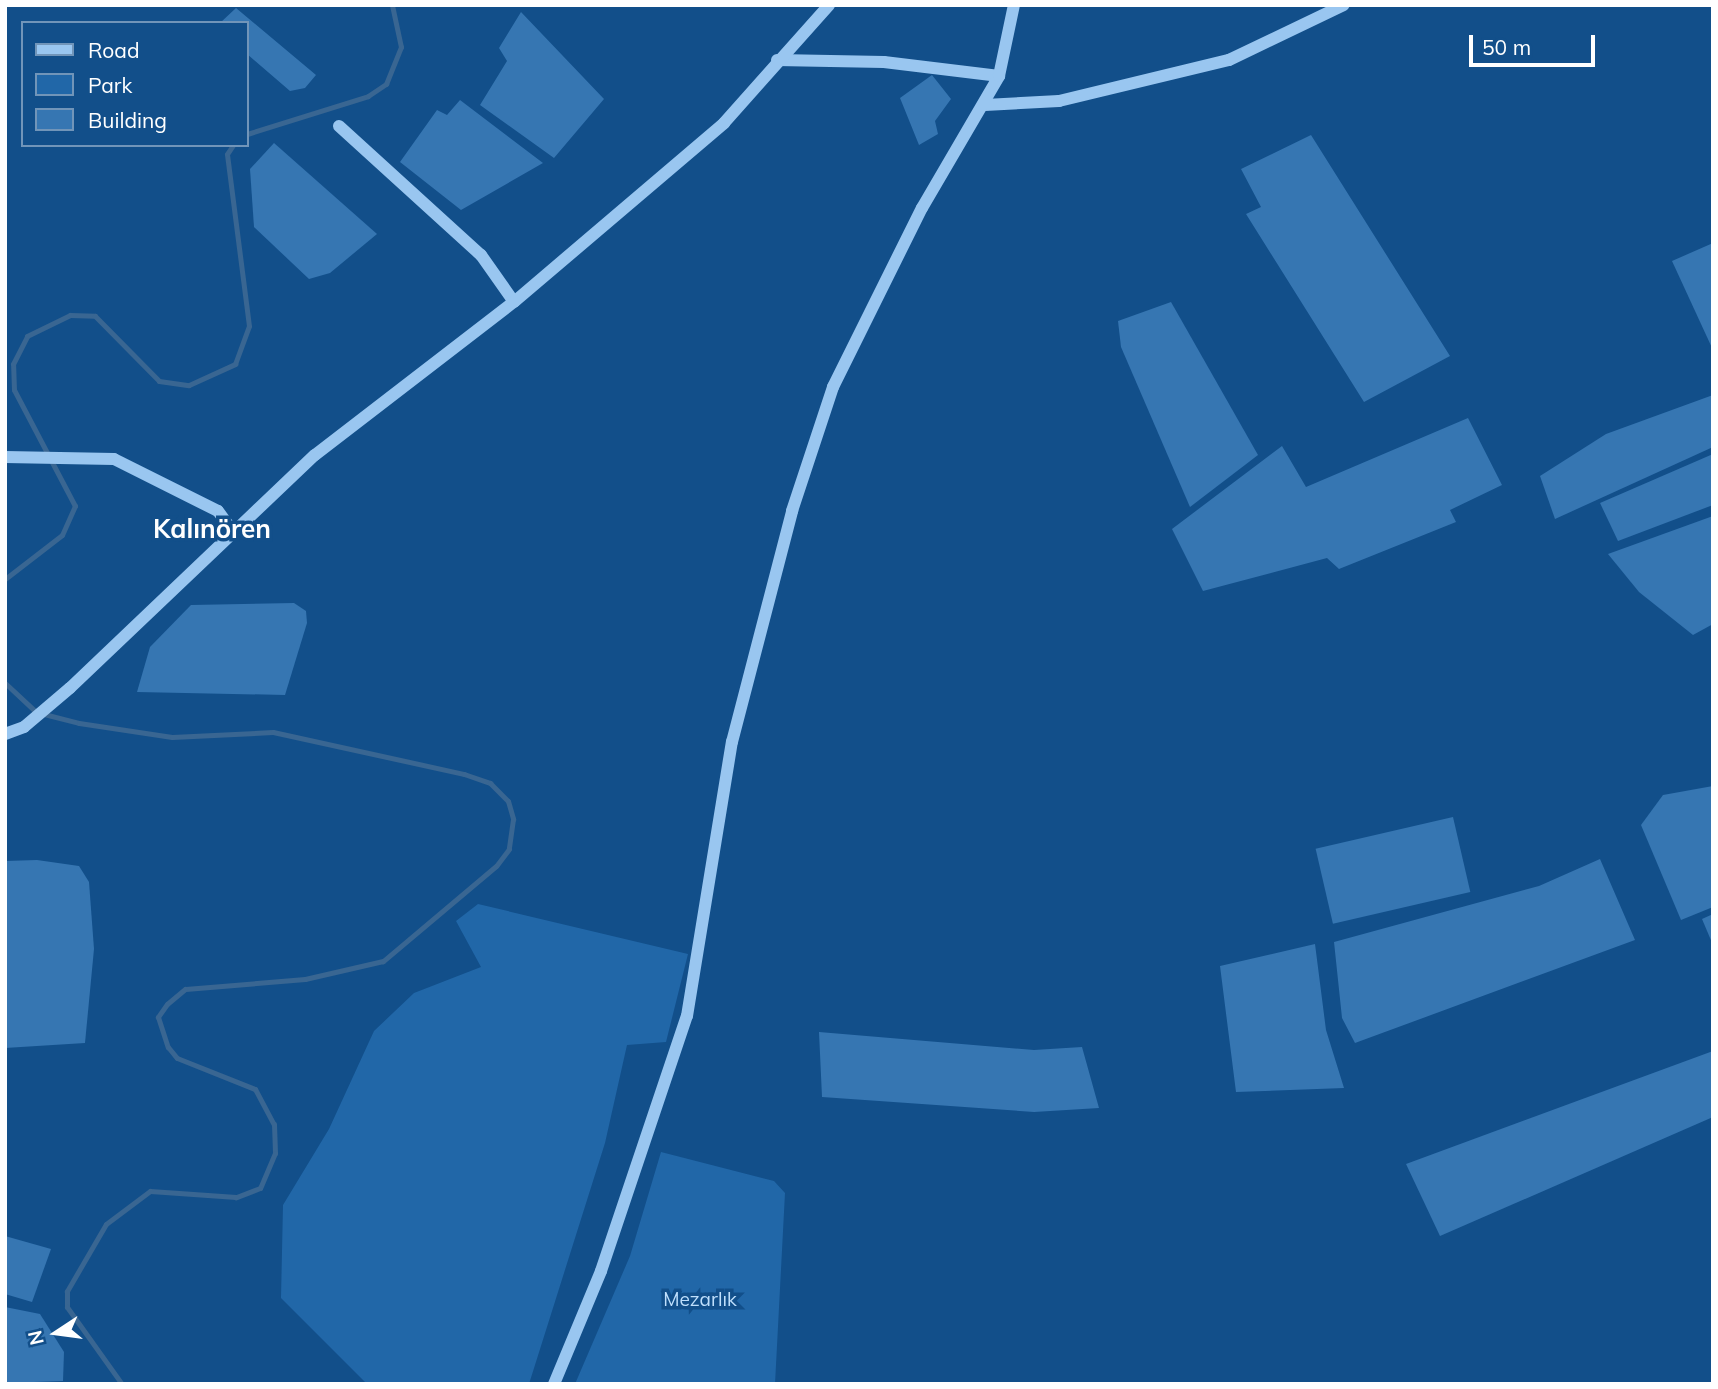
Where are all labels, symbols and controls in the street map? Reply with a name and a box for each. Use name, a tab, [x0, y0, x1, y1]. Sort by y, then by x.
legend	[21, 21, 248, 147]
scale bar	[1473, 21, 1599, 65]
text: 50 m	[1482, 34, 1531, 60]
text: Road	[88, 37, 139, 63]
text: Park	[88, 72, 132, 98]
text: Building	[88, 107, 167, 133]
district label: Kalınören	[153, 513, 271, 545]
park label: Mezarlık	[663, 1289, 737, 1311]
north arrow	[21, 1298, 91, 1368]
text: N	[22, 1328, 49, 1347]

